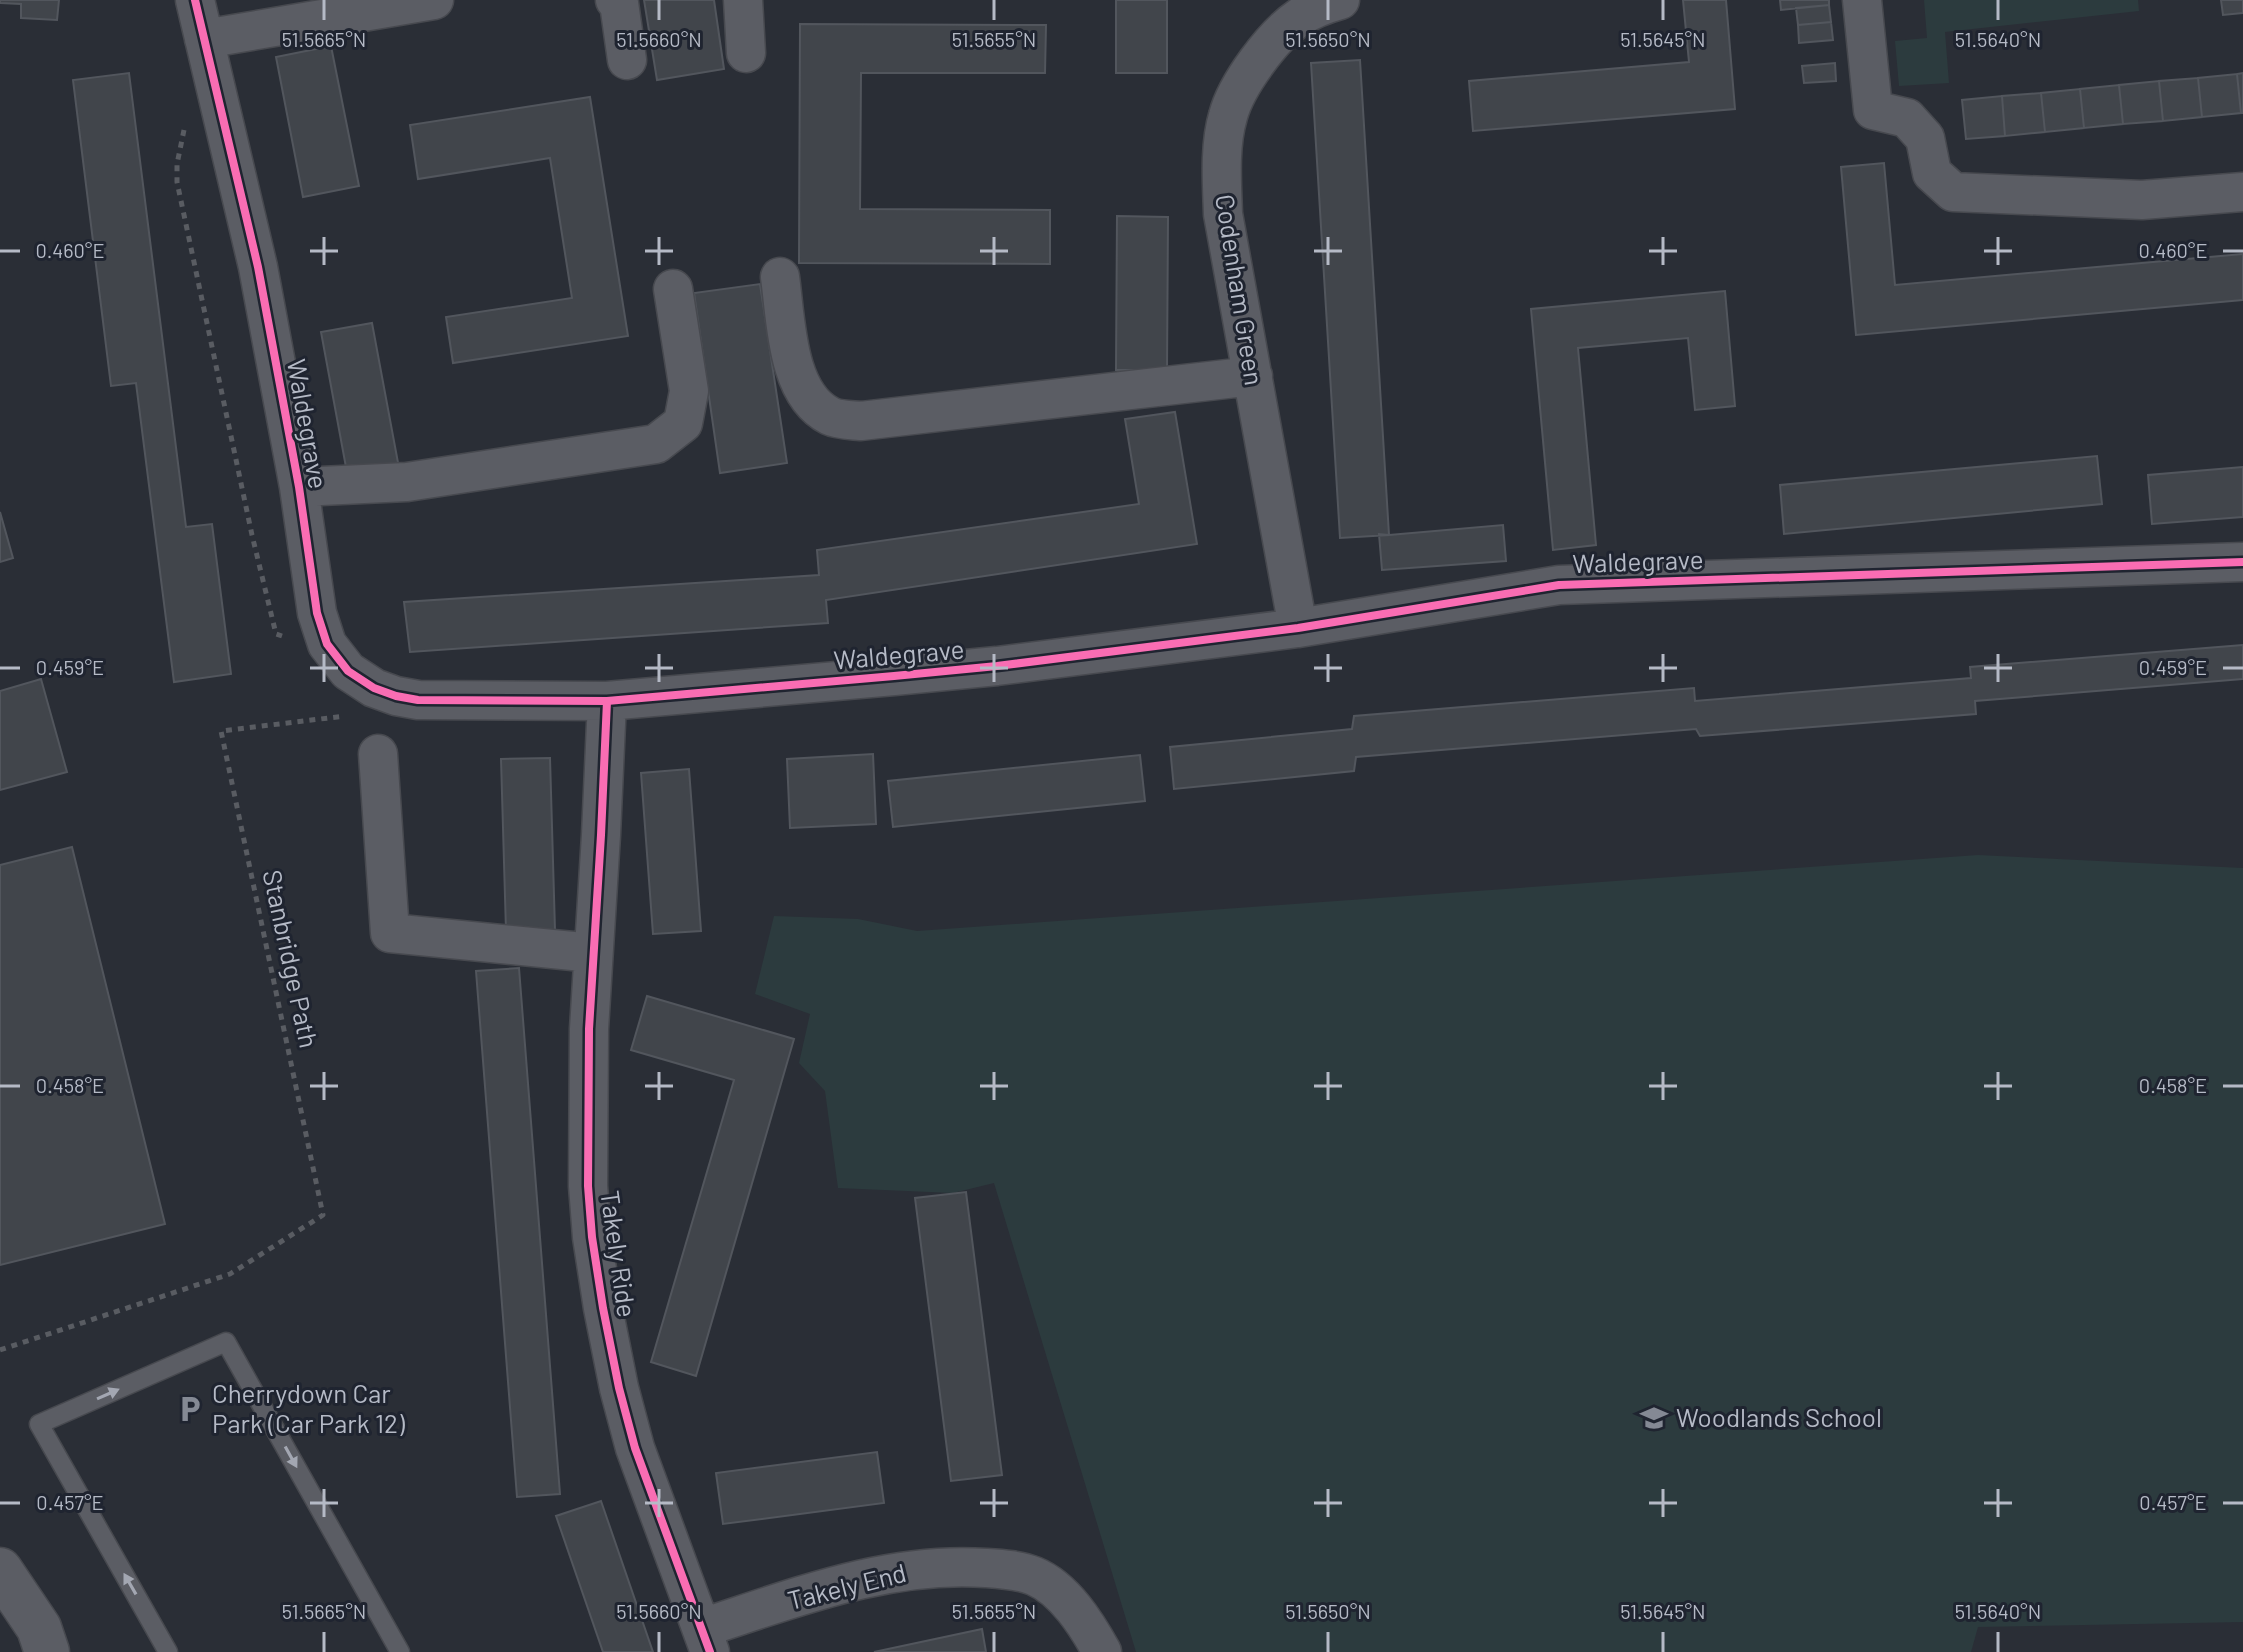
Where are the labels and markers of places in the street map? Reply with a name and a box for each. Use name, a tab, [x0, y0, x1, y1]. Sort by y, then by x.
place label: Cherrydown Car Park (Car Park 12)	[212, 1377, 405, 1438]
parking icon: Cherrydown Car Park (Car Park 12)	[175, 1394, 205, 1424]
place label: Woodlands School	[1676, 1401, 1882, 1432]
school or university icon: Woodlands School	[1639, 1403, 1669, 1433]

